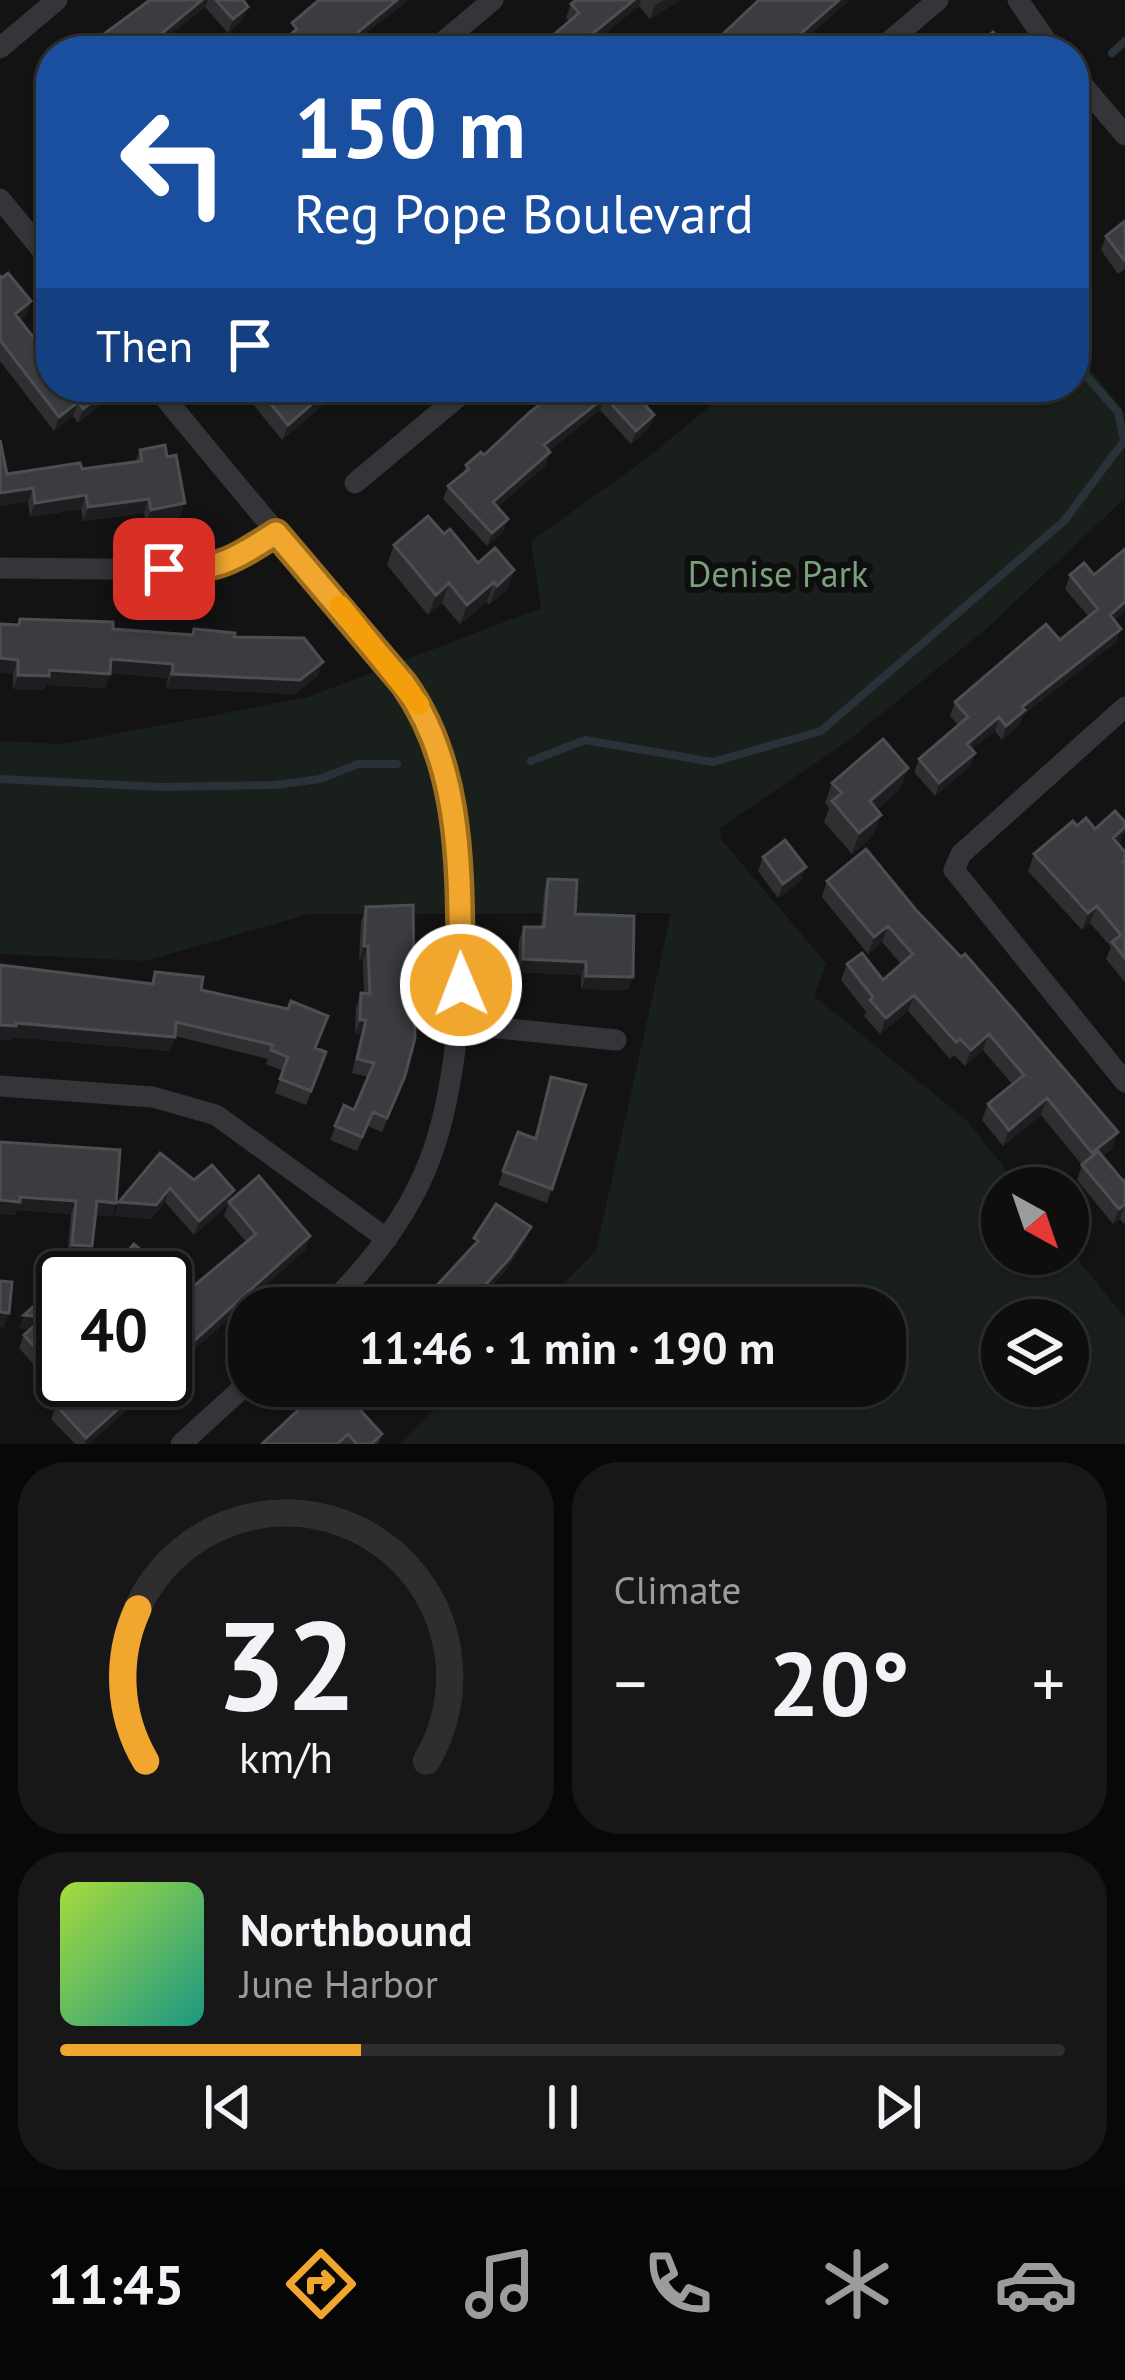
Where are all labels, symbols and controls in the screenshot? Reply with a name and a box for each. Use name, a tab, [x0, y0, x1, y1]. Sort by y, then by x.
text: 150 m	[294, 72, 526, 181]
icon: left	[96, 84, 252, 240]
text: Reg Pope Boulevard	[294, 178, 754, 248]
icon: arrive	[217, 312, 283, 378]
text: Then	[96, 316, 193, 374]
pin	[113, 518, 215, 620]
icon: arrive	[131, 536, 197, 602]
park label: Denise Park	[688, 550, 868, 597]
position arrow	[398, 922, 524, 1048]
north arrow	[981, 1167, 1089, 1275]
map controls	[981, 1167, 1089, 1407]
speed limit sign: 40	[36, 1251, 192, 1407]
button: layers	[981, 1299, 1089, 1407]
text: 11:46 · 1 min · 190 m	[359, 1318, 775, 1376]
text: Climate	[614, 1564, 741, 1615]
text: 32	[215, 1583, 357, 1744]
text: 20°	[769, 1624, 910, 1741]
text: −	[614, 1640, 647, 1725]
text: +	[1032, 1640, 1065, 1725]
text: km/h	[239, 1729, 333, 1785]
text: Northbound	[240, 1900, 472, 1958]
text: June Harbor	[240, 1958, 438, 2009]
icon: previous	[195, 2074, 261, 2140]
icon: pause	[530, 2074, 596, 2140]
icon: next	[865, 2074, 931, 2140]
icon: directions	[279, 2242, 363, 2326]
icon: music	[458, 2242, 542, 2326]
icon: phone	[636, 2242, 720, 2326]
icon: climate	[815, 2242, 899, 2326]
icon: car	[994, 2242, 1078, 2326]
text: 11:45	[47, 2249, 184, 2319]

